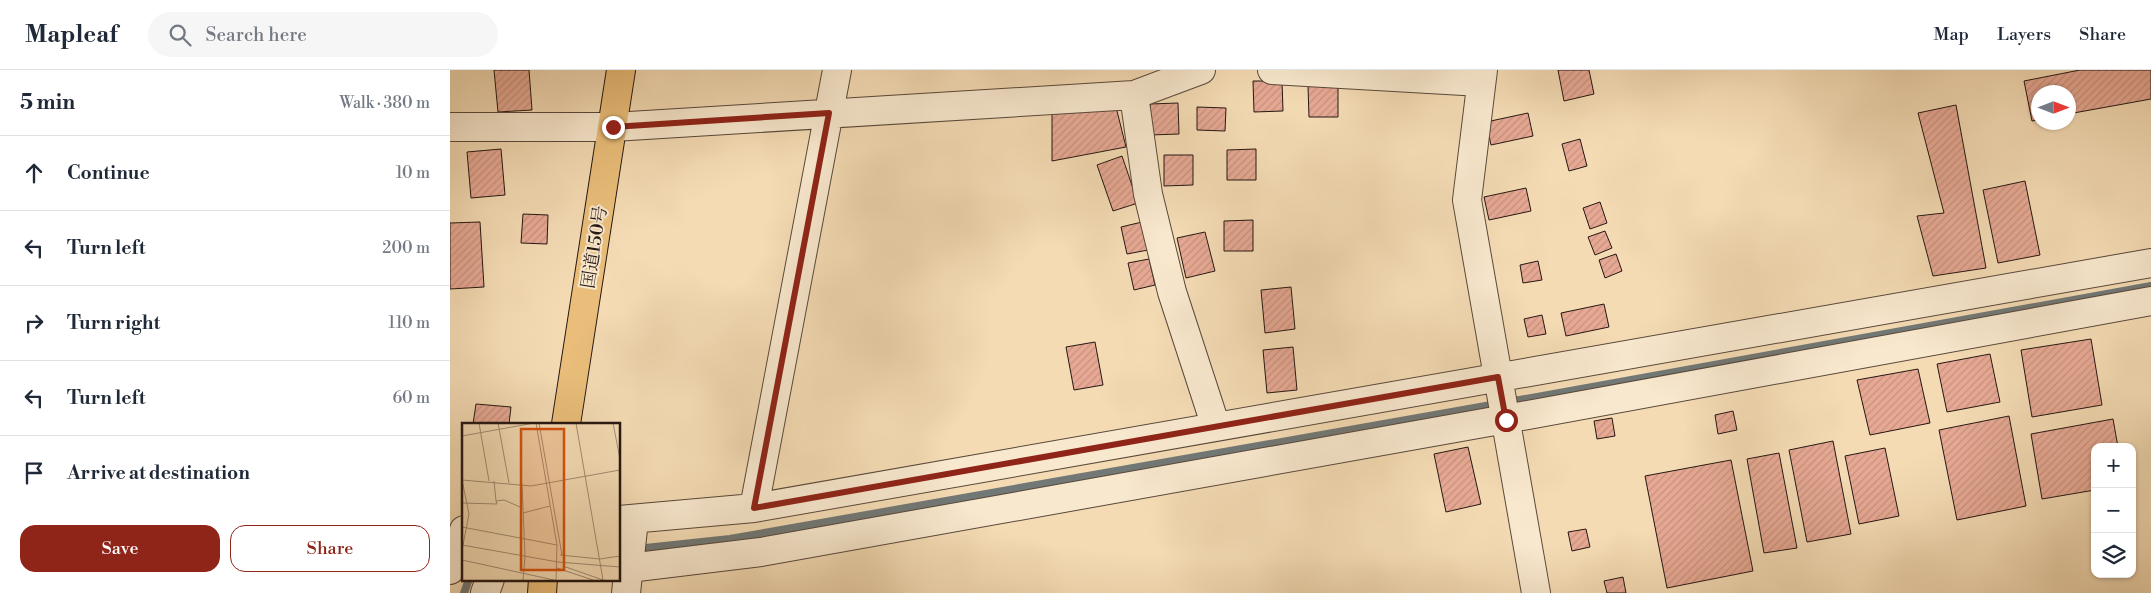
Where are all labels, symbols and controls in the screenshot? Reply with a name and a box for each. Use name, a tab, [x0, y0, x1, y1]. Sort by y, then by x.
search box	[148, 12, 498, 57]
text: Mapleaf	[25, 20, 118, 50]
icon: search	[166, 21, 194, 49]
text: Search here	[206, 23, 307, 47]
text: Map	[1934, 23, 1969, 46]
text: Layers	[1997, 23, 2051, 46]
text: Share	[2079, 23, 2126, 46]
north arrow	[2031, 85, 2076, 130]
text: 5 min	[20, 90, 75, 116]
text: Walk · 380 m	[340, 93, 430, 113]
route end	[602, 116, 625, 139]
icon: ahead	[20, 159, 48, 187]
text: Continue	[67, 161, 150, 185]
text: 10 m	[396, 163, 430, 183]
street label: 国道150号	[577, 204, 612, 290]
icon: left	[20, 234, 48, 262]
text: Turn left	[67, 236, 146, 260]
text: 200 m	[382, 238, 430, 258]
icon: right	[20, 309, 48, 337]
text: Turn right	[67, 311, 160, 335]
text: 110 m	[388, 313, 430, 333]
icon: left	[20, 384, 48, 412]
text: Turn left	[67, 386, 146, 410]
text: 60 m	[392, 388, 430, 408]
route start	[1495, 409, 1518, 432]
inset map	[462, 423, 620, 580]
map controls	[2091, 443, 2136, 578]
button: +	[2091, 443, 2136, 488]
icon: arrive	[20, 459, 48, 487]
text: Arrive at destination	[67, 461, 250, 485]
button: −	[2091, 488, 2136, 533]
button: Save	[20, 525, 220, 572]
button: Share	[230, 525, 430, 572]
button: layers	[2091, 533, 2136, 578]

